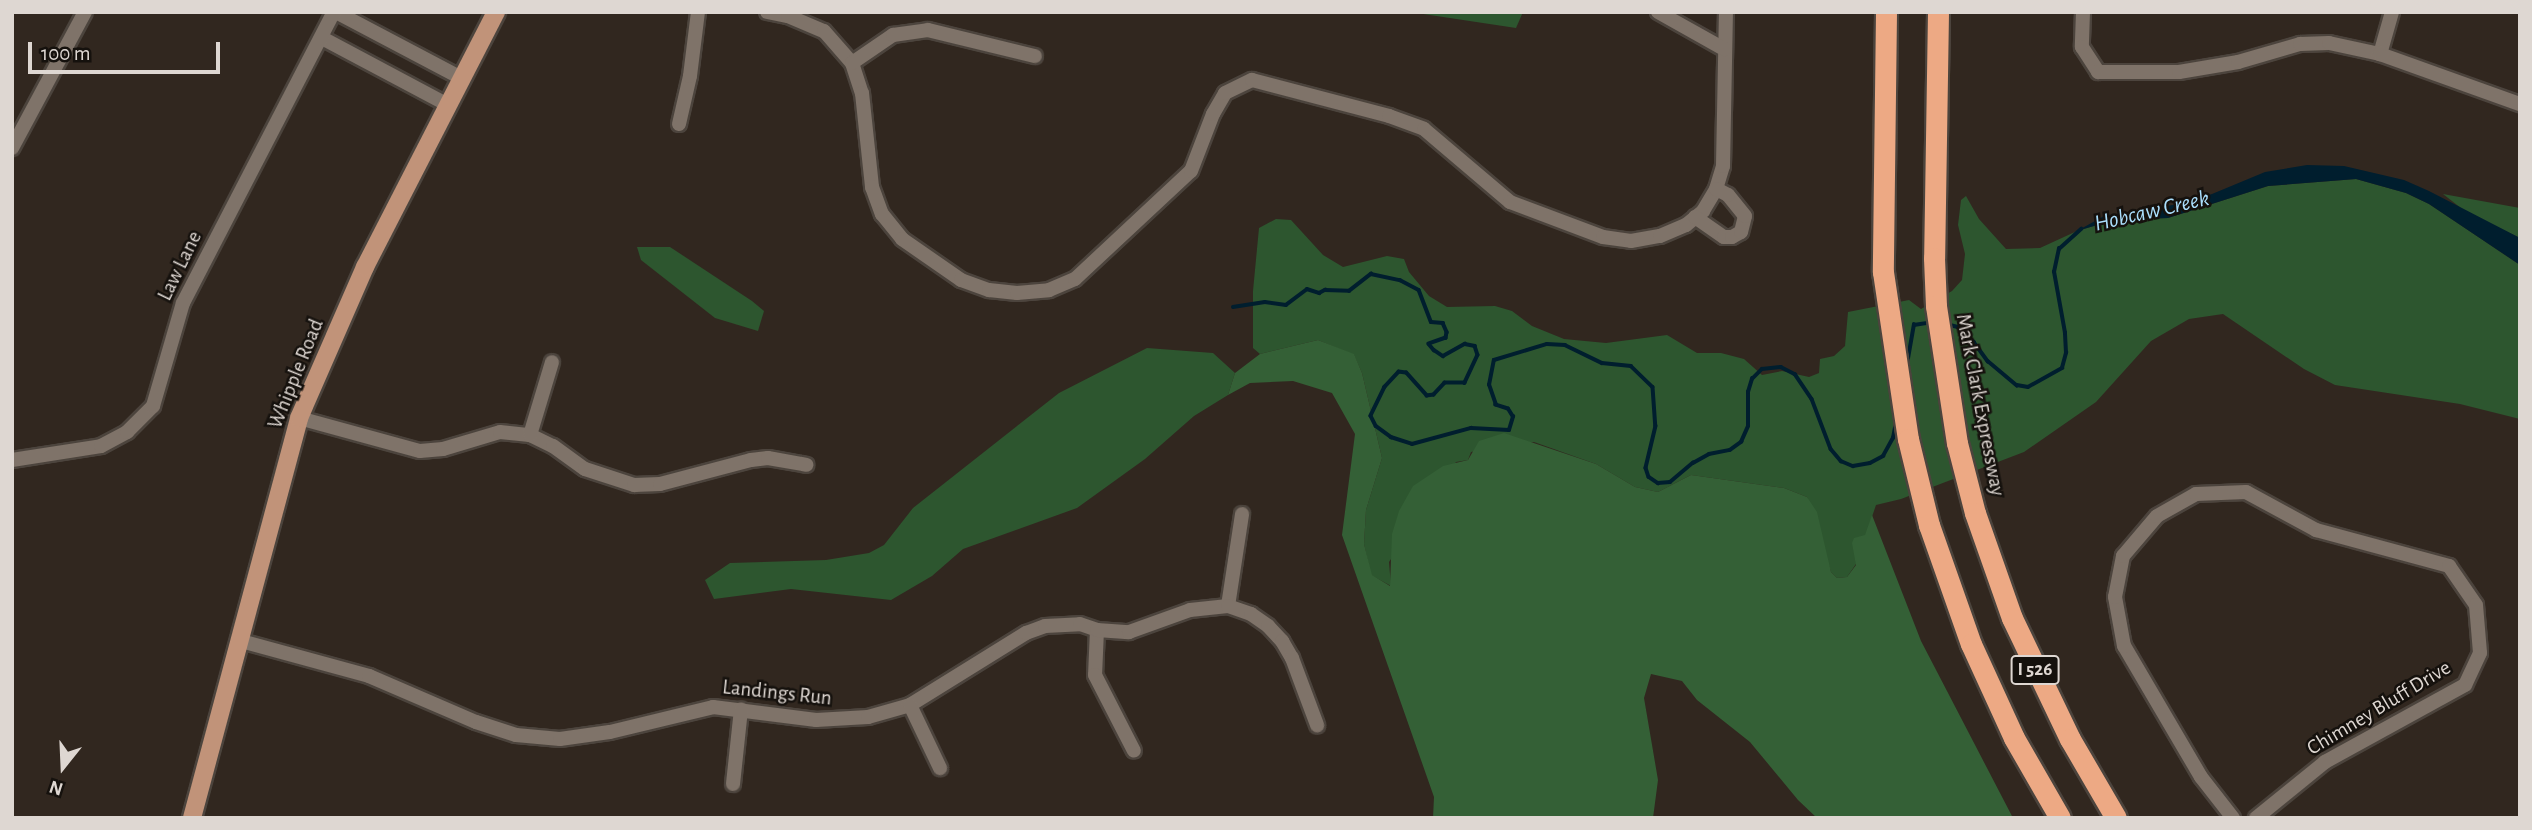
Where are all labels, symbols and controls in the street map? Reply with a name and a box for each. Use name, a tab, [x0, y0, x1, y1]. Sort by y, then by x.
scale bar	[32, 28, 224, 72]
text: 100 m	[41, 43, 91, 64]
water label: Hobcaw Creek	[2092, 185, 2212, 239]
street label: Law Lane	[152, 227, 208, 305]
street label: Mark Clark Expressway	[1950, 312, 2010, 498]
street label: Whipple Road	[263, 315, 329, 433]
road number: I 526	[2010, 654, 2060, 685]
street label: Chimney Bluff Drive	[2303, 655, 2455, 761]
street label: Landings Run	[721, 675, 833, 711]
north arrow	[28, 732, 98, 802]
text: N	[47, 776, 66, 799]

